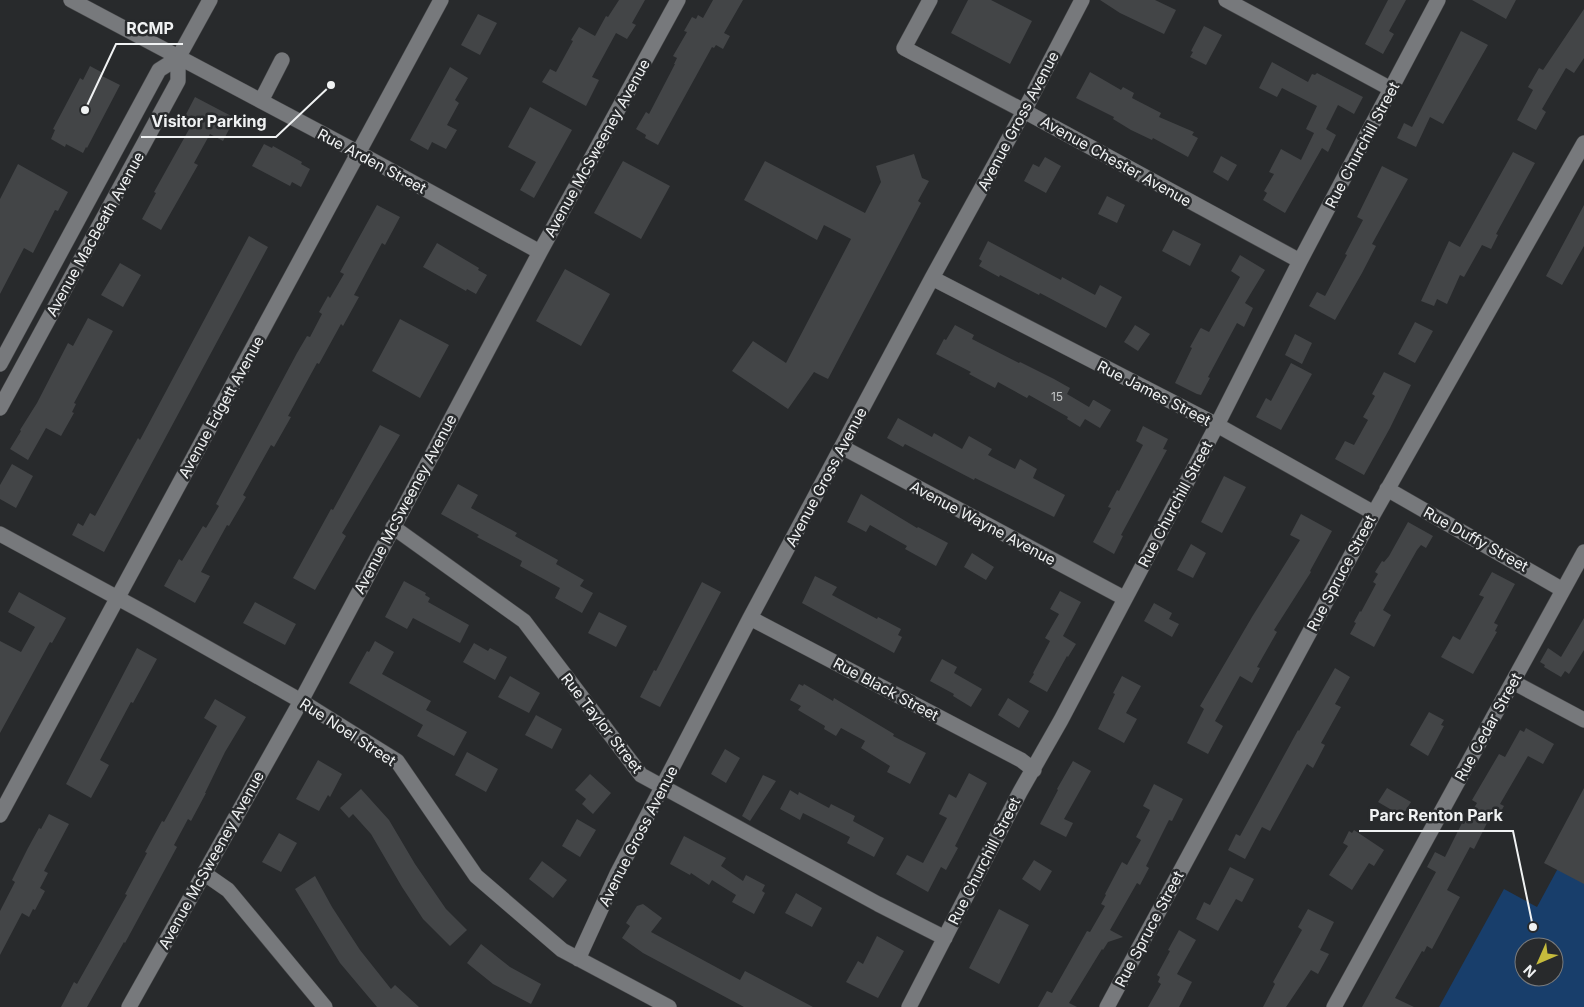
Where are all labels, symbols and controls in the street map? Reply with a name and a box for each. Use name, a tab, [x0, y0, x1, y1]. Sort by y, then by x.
callout: RCMP	[116, 13, 183, 44]
text: RCMP	[126, 18, 174, 38]
street label: Avenue Gross Avenue	[973, 48, 1063, 194]
street label: Avenue McSweeney Avenue	[540, 56, 654, 240]
street label: Rue Churchill Street	[1321, 78, 1403, 211]
callout: Visitor Parking	[141, 106, 276, 137]
text: Visitor Parking	[151, 111, 267, 131]
street label: Avenue Chester Avenue	[1037, 112, 1195, 210]
street label: Rue Arden Street	[314, 124, 430, 198]
street label: Avenue MacBeath Avenue	[42, 148, 148, 320]
street label: Avenue Edgett Avenue	[174, 333, 268, 481]
street label: Rue James Street	[1094, 356, 1214, 430]
house number: 15	[1051, 389, 1063, 404]
street label: Avenue Gross Avenue	[781, 404, 871, 550]
street label: Avenue McSweeney Avenue	[349, 411, 461, 597]
street label: Rue Churchill Street	[1134, 437, 1216, 570]
street label: Avenue Wayne Avenue	[907, 477, 1059, 569]
street label: Rue Duffy Street	[1420, 502, 1532, 576]
street label: Rue Spruce Street	[1302, 512, 1380, 634]
street label: Rue Black Street	[830, 653, 942, 725]
street label: Rue Taylor Street	[557, 669, 647, 777]
street label: Rue Cedar Street	[1450, 669, 1526, 785]
street label: Rue Noel Street	[296, 694, 400, 770]
street label: Avenue Gross Avenue	[594, 763, 682, 909]
street label: Avenue McSweeney Avenue	[154, 768, 268, 952]
street label: Rue Churchill Street	[944, 794, 1024, 928]
callout: Parc Renton Park	[1359, 800, 1513, 831]
text: Parc Renton Park	[1369, 805, 1503, 825]
street label: Rue Spruce Street	[1110, 868, 1188, 990]
north arrow	[1514, 937, 1564, 987]
text: N	[1520, 962, 1539, 981]

